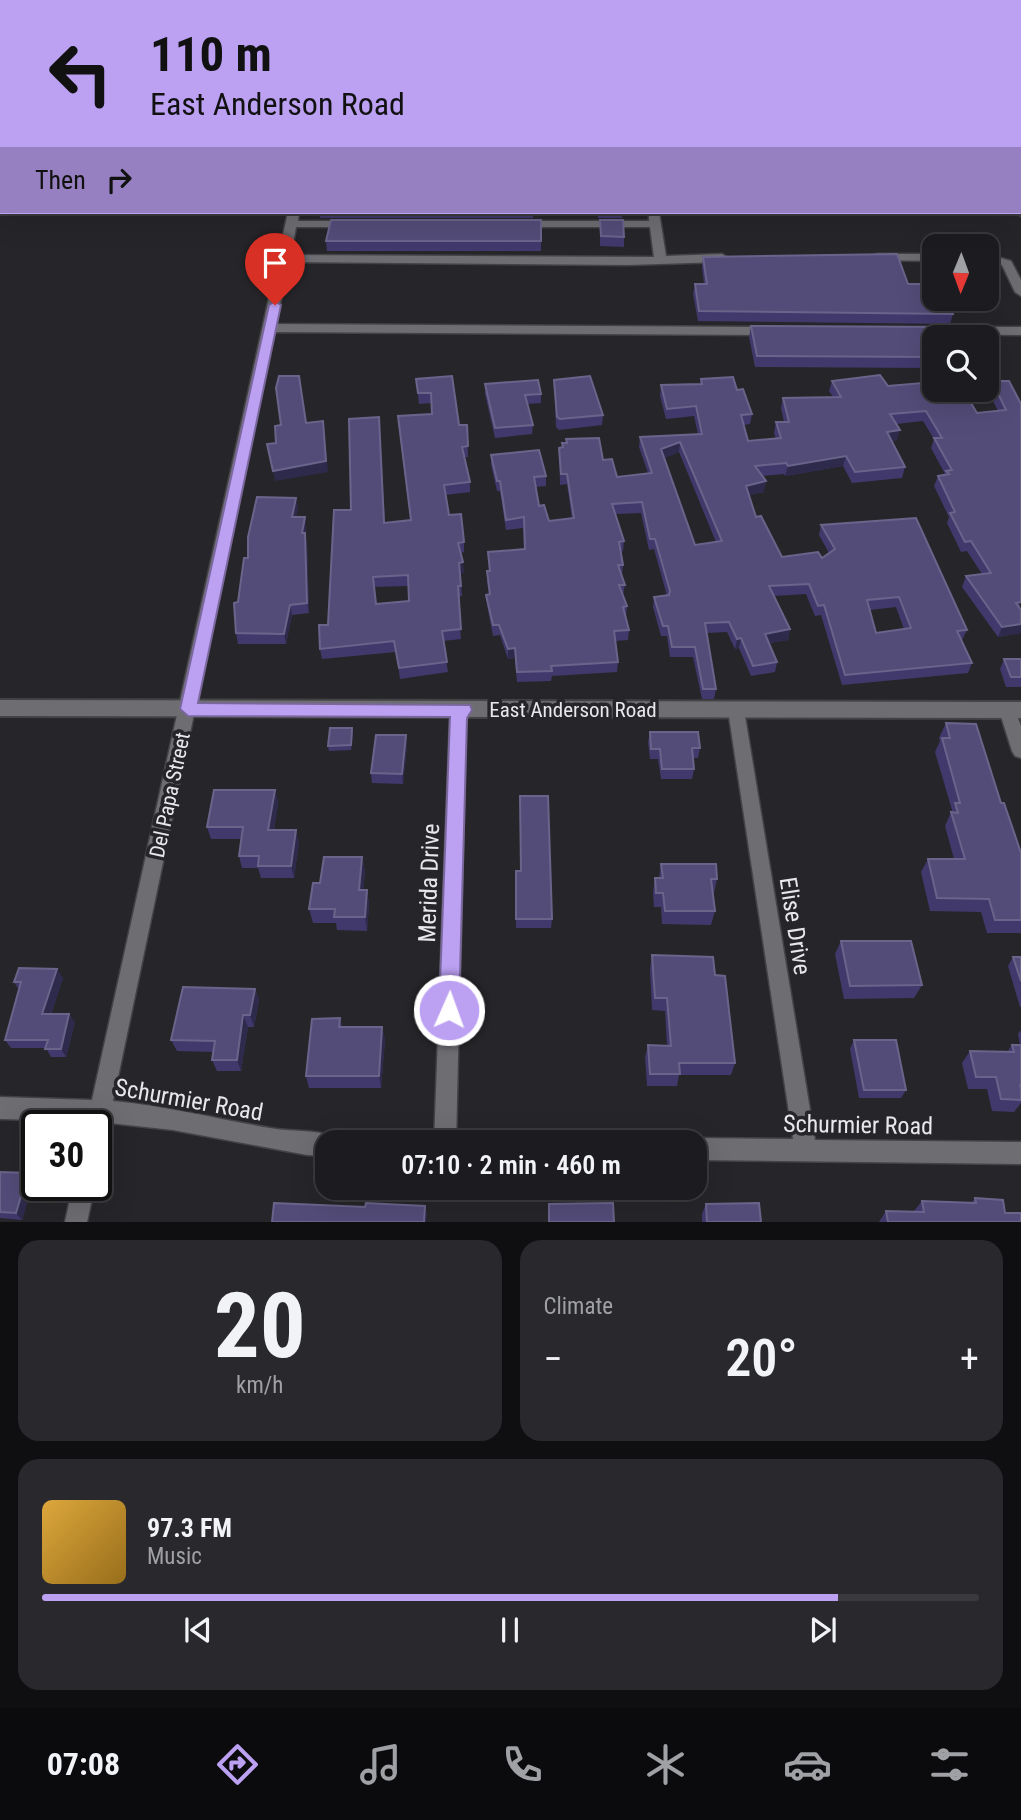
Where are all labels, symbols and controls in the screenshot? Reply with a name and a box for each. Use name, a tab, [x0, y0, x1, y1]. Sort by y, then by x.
text: 110 m	[150, 26, 272, 83]
icon: left	[35, 28, 126, 119]
text: East Anderson Road	[150, 85, 405, 123]
icon: right	[100, 161, 138, 199]
text: Then	[35, 165, 86, 195]
pin	[245, 233, 305, 305]
north arrow	[922, 234, 999, 312]
map controls	[922, 234, 999, 402]
icon: arrive	[256, 244, 294, 282]
button: search	[922, 325, 999, 402]
street label: East Anderson Road	[489, 698, 657, 722]
street label: Del Papa Street	[145, 730, 195, 860]
street label: Merida Drive	[413, 823, 445, 943]
street label: Elise Drive	[773, 875, 817, 977]
position arrow	[412, 973, 486, 1047]
street label: Schurmier Road	[113, 1073, 265, 1127]
speed limit sign: 30	[21, 1110, 112, 1201]
street label: Schurmier Road	[783, 1110, 933, 1140]
text: 07:10 · 2 min · 460 m	[401, 1150, 621, 1180]
text: 20	[214, 1273, 306, 1379]
text: Climate	[544, 1293, 613, 1320]
text: 20°	[725, 1328, 797, 1389]
text: −	[544, 1337, 563, 1381]
text: +	[960, 1337, 979, 1381]
text: km/h	[236, 1372, 283, 1399]
text: 97.3 FM	[147, 1513, 232, 1543]
text: Music	[147, 1543, 202, 1570]
icon: previous	[179, 1611, 217, 1649]
icon: pause	[491, 1611, 529, 1649]
icon: next	[804, 1611, 842, 1649]
icon: directions	[213, 1740, 262, 1789]
icon: music	[356, 1740, 405, 1789]
icon: phone	[498, 1740, 547, 1789]
icon: climate	[641, 1740, 690, 1789]
icon: car	[783, 1740, 832, 1789]
icon: filters	[925, 1740, 974, 1789]
text: 07:08	[47, 1745, 120, 1783]

